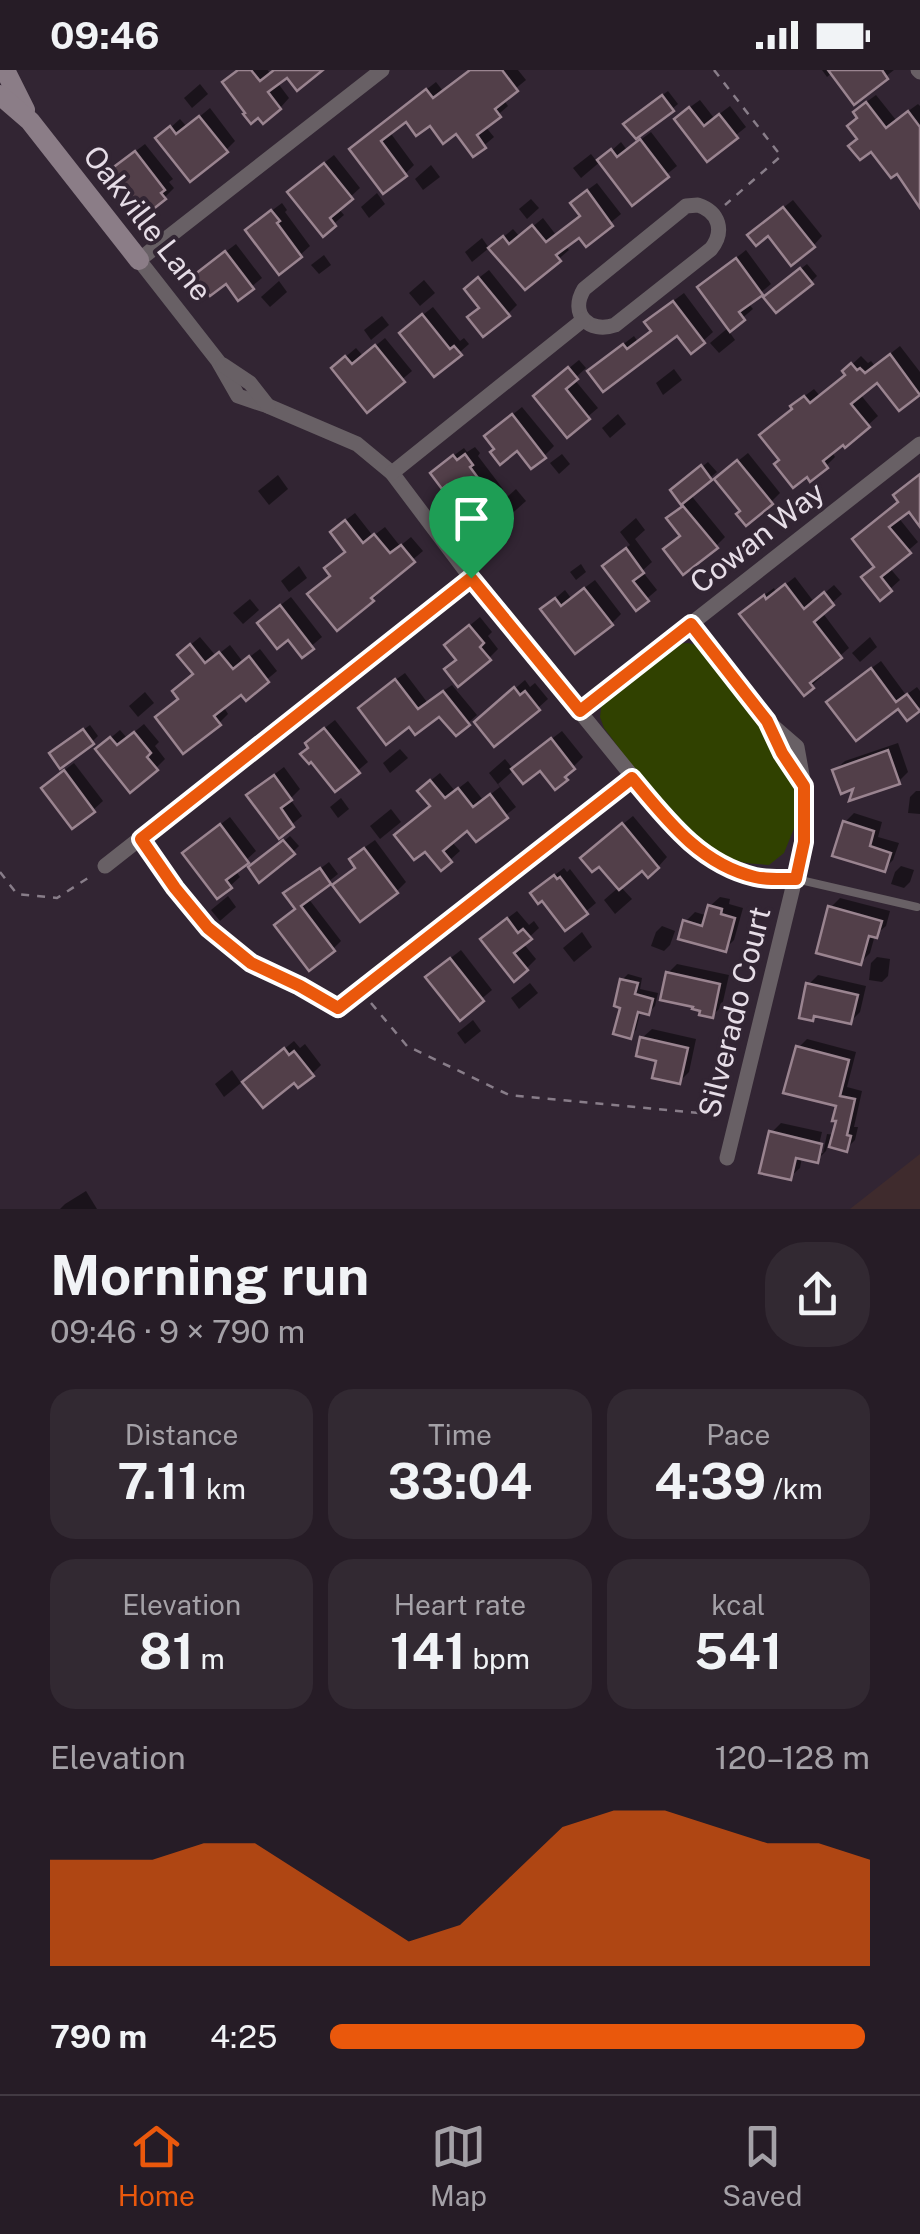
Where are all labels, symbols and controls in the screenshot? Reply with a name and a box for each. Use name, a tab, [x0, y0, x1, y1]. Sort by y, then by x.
text: 09:46	[50, 13, 160, 58]
street label: Oakville Lane	[76, 138, 220, 308]
street label: Cowan Way	[683, 473, 831, 601]
pin	[429, 476, 514, 579]
icon: arrive	[444, 491, 499, 546]
street label: Silverado Court	[690, 903, 778, 1121]
button: share	[765, 1242, 870, 1347]
text: Morning run	[50, 1243, 369, 1307]
text: 09:46 · 9 × 790 m	[50, 1313, 305, 1350]
text: Distance	[125, 1418, 238, 1451]
text: Time	[428, 1418, 492, 1451]
text: Pace	[706, 1418, 770, 1451]
text: 7.11	[117, 1451, 199, 1510]
text: 33:04	[388, 1451, 532, 1510]
text: 4:39	[654, 1451, 766, 1510]
text: km	[199, 1472, 246, 1505]
text: /km	[766, 1472, 823, 1505]
text: Elevation	[122, 1588, 241, 1621]
text: Heart rate	[394, 1588, 526, 1621]
text: kcal	[711, 1588, 765, 1621]
text: 81	[139, 1621, 194, 1680]
text: 141	[390, 1621, 466, 1680]
text: 541	[694, 1621, 782, 1680]
text: m	[194, 1642, 225, 1675]
text: bpm	[466, 1642, 530, 1675]
text: Elevation	[50, 1739, 186, 1776]
text: 120–128 m	[715, 1739, 870, 1776]
text: 790 m	[50, 2018, 147, 2055]
text: 4:25	[210, 2018, 278, 2055]
tab: Home	[118, 2119, 195, 2212]
tab: Map	[430, 2119, 487, 2212]
tab: Saved	[722, 2119, 802, 2212]

